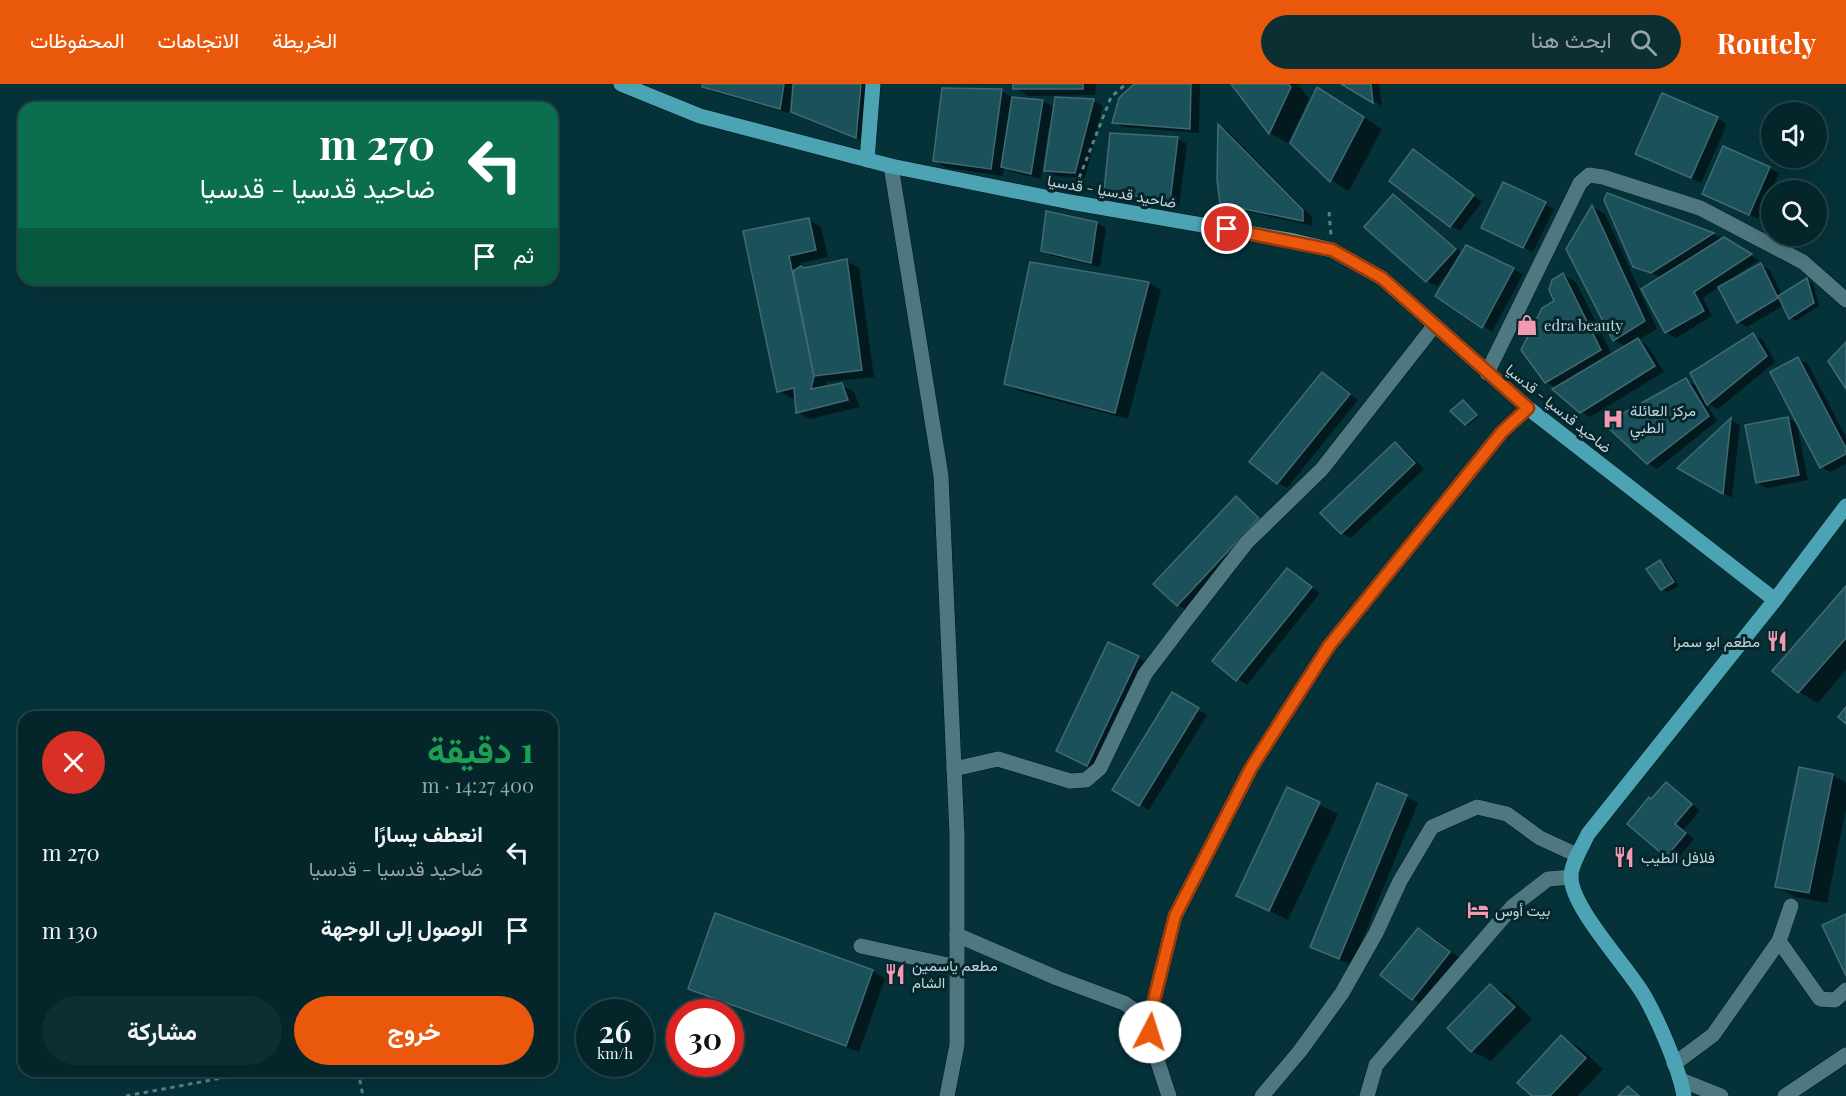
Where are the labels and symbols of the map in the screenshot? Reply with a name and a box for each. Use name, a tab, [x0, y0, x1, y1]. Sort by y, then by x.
street label: ضاحيد قدسيا - قدسيا	[1046, 170, 1178, 212]
pin	[1201, 203, 1252, 254]
shop icon: edra beauty	[1515, 313, 1539, 337]
place label: edra beauty	[1544, 315, 1624, 335]
street label: ضاحيد قدسيا - قدسيا	[1502, 359, 1616, 457]
place label: مركز العائلة الطبي	[1630, 400, 1696, 441]
hospital icon: مركز العائلة الطبي	[1601, 407, 1625, 431]
restaurant icon: مطعم ابو سمرا	[1765, 629, 1789, 653]
place label: مطعم ابو سمرا	[1673, 631, 1760, 652]
restaurant icon: فلافل الطيب	[1612, 845, 1636, 869]
place label: فلافل الطيب	[1641, 847, 1715, 867]
hotel icon: بيت أوس	[1466, 898, 1490, 922]
place label: بيت أوس	[1495, 900, 1550, 921]
place label: مطعم ياسمين الشام	[912, 955, 998, 993]
restaurant icon: مطعم ياسمين الشام	[883, 962, 907, 986]
speed limit sign: 30	[666, 999, 744, 1077]
position arrow	[1118, 1000, 1182, 1064]

